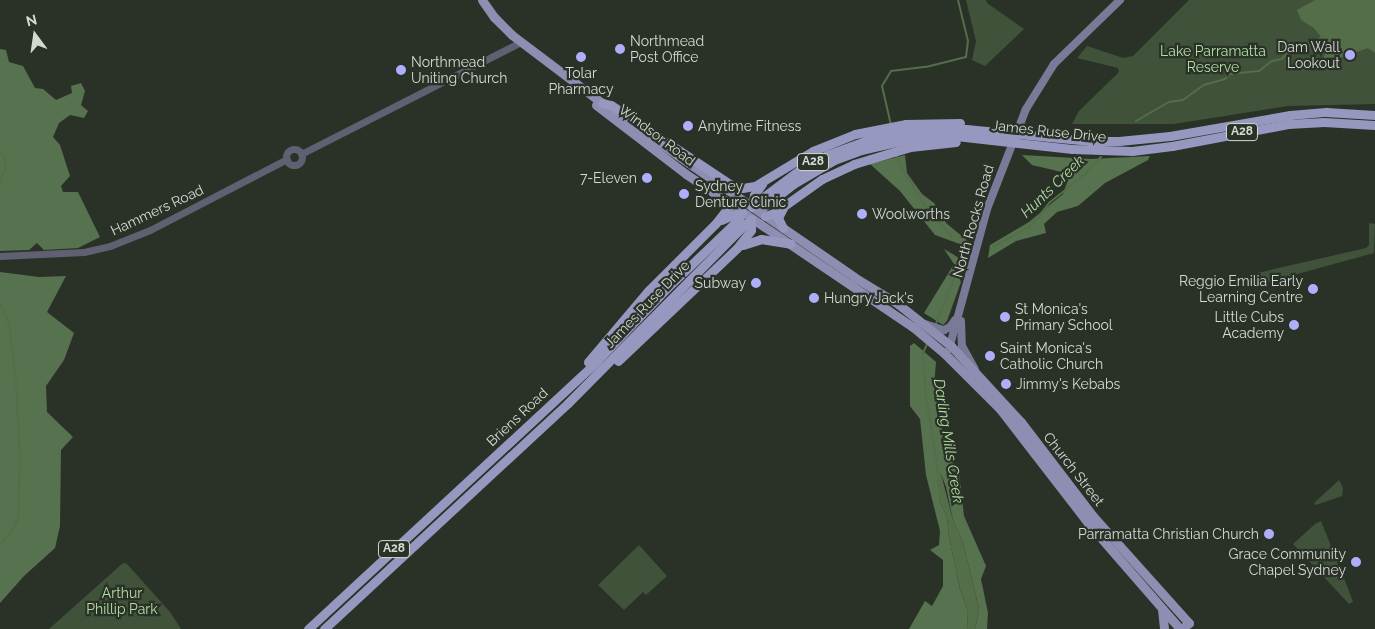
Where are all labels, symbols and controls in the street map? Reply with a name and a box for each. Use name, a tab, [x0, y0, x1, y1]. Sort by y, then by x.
north arrow	[10, 10, 60, 60]
text: N	[24, 11, 38, 30]
place label: Northmead Post Office	[630, 33, 704, 65]
place label: Dam Wall Lookout	[1277, 39, 1340, 72]
marker: Northmead Post Office	[614, 43, 626, 55]
park label: Lake Parramatta Reserve	[1160, 43, 1266, 75]
marker: Dam Wall Lookout	[1344, 49, 1356, 61]
marker: Tolar Pharmacy	[575, 51, 587, 63]
place label: Northmead Uniting Church	[411, 54, 507, 86]
marker: Northmead Uniting Church	[395, 64, 407, 76]
place label: Tolar Pharmacy	[548, 65, 614, 98]
street label: Windsor Road	[615, 101, 699, 169]
street label: James Ruse Drive	[991, 117, 1107, 145]
place label: Anytime Fitness	[698, 118, 801, 134]
marker: Anytime Fitness	[682, 120, 694, 132]
road number: A28	[1226, 122, 1258, 142]
road number: A28	[797, 152, 829, 172]
water label: Hunts Creek	[1017, 152, 1089, 222]
street label: North Rocks Road	[949, 163, 997, 279]
place label: 7-Eleven	[580, 170, 637, 186]
marker: 7-Eleven	[641, 172, 653, 184]
place label: Sydney Denture Clinic	[695, 178, 786, 210]
street label: Hammers Road	[108, 181, 206, 239]
marker: Sydney Denture Clinic	[677, 187, 691, 201]
place label: Woolworths	[872, 206, 950, 222]
marker: Woolworths	[856, 208, 868, 220]
street label: James Ruse Drive	[601, 257, 693, 351]
place label: Reggio Emilia Early Learning Centre	[1179, 273, 1303, 306]
place label: Subway	[695, 275, 746, 291]
marker: Subway	[750, 277, 762, 289]
marker: Reggio Emilia Early Learning Centre	[1307, 283, 1319, 295]
place label: Hungry Jack's	[824, 290, 914, 306]
marker: Hungry Jack's	[808, 292, 820, 304]
place label: St Monica's Primary School	[1015, 301, 1113, 334]
place label: Little Cubs Academy	[1214, 309, 1284, 342]
marker: St Monica's Primary School	[999, 311, 1011, 323]
marker: Little Cubs Academy	[1288, 319, 1300, 331]
place label: Saint Monica's Catholic Church	[1000, 340, 1103, 372]
marker: Saint Monica's Catholic Church	[984, 350, 996, 362]
place label: Jimmy's Kebabs	[1016, 376, 1120, 392]
water label: Darling Mills Creek	[929, 377, 967, 505]
marker: Jimmy's Kebabs	[1000, 378, 1012, 390]
street label: Briens Road	[483, 384, 551, 450]
street label: Church Street	[1040, 429, 1108, 509]
place label: Parramatta Christian Church	[1078, 526, 1259, 542]
marker: Parramatta Christian Church	[1263, 528, 1275, 540]
road number: A28	[378, 540, 410, 558]
place label: Grace Community Chapel Sydney	[1229, 546, 1346, 578]
marker: Grace Community Chapel Sydney	[1350, 556, 1362, 568]
park label: Arthur Phillip Park	[86, 585, 158, 618]

